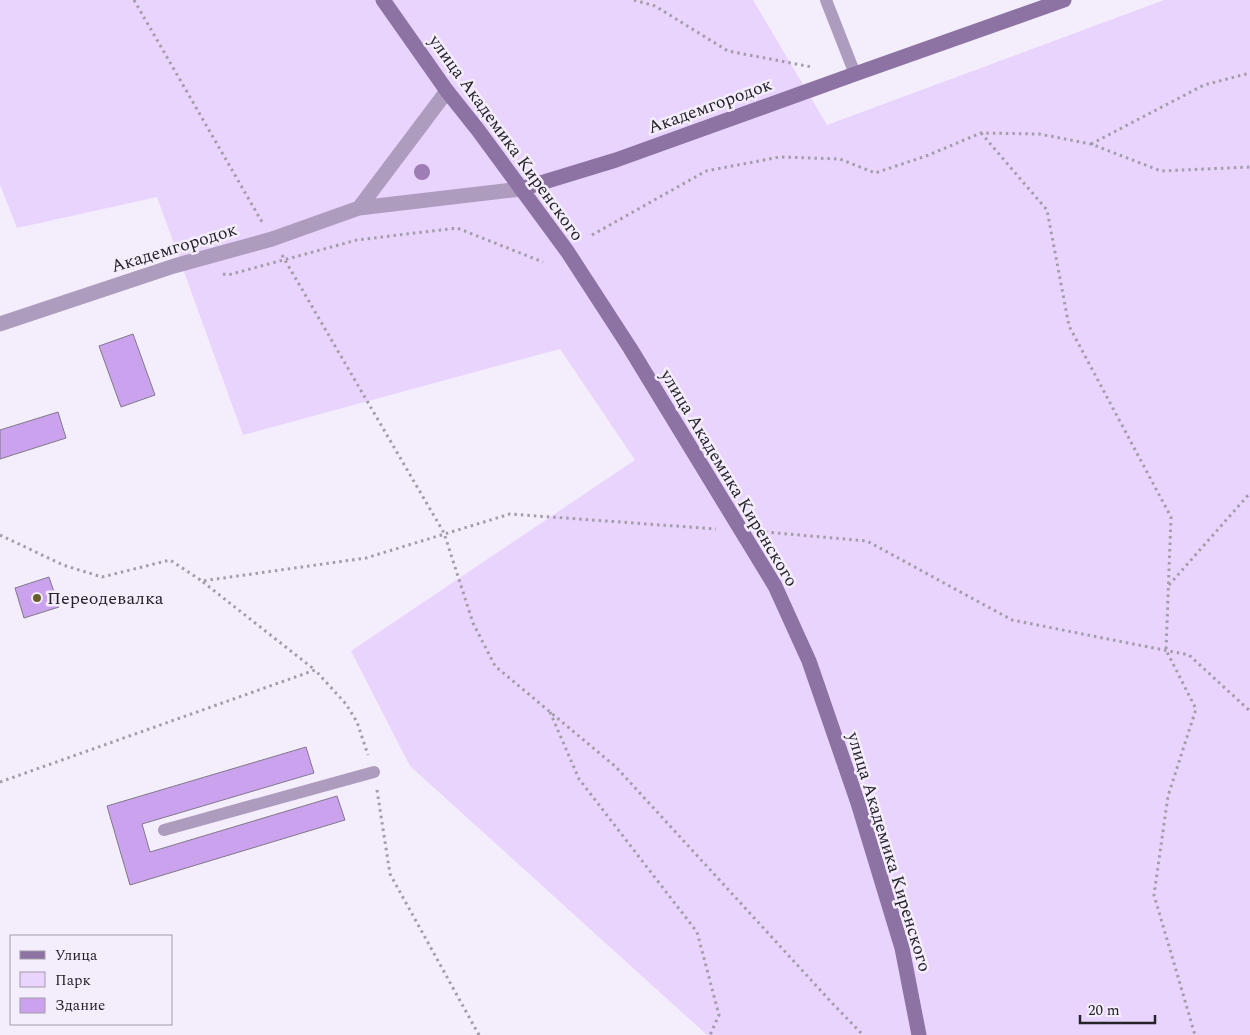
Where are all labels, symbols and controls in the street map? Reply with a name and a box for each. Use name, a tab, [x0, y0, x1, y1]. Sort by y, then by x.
street label: улица Академика Киренского	[421, 28, 590, 247]
street label: Академгородок	[644, 71, 776, 141]
street label: Академгородок	[108, 216, 240, 280]
street label: улица Академика Киренского	[653, 363, 805, 592]
place label: Переодевалка	[47, 585, 164, 612]
marker: Переодевалка	[31, 592, 43, 604]
street label: улица Академика Киренского	[839, 728, 938, 975]
legend	[10, 935, 172, 1025]
text: Улица	[55, 944, 98, 967]
text: Парк	[55, 969, 91, 992]
scale bar	[1080, 992, 1155, 1024]
text: Здание	[55, 994, 105, 1017]
text: 20 m	[1088, 999, 1120, 1022]

